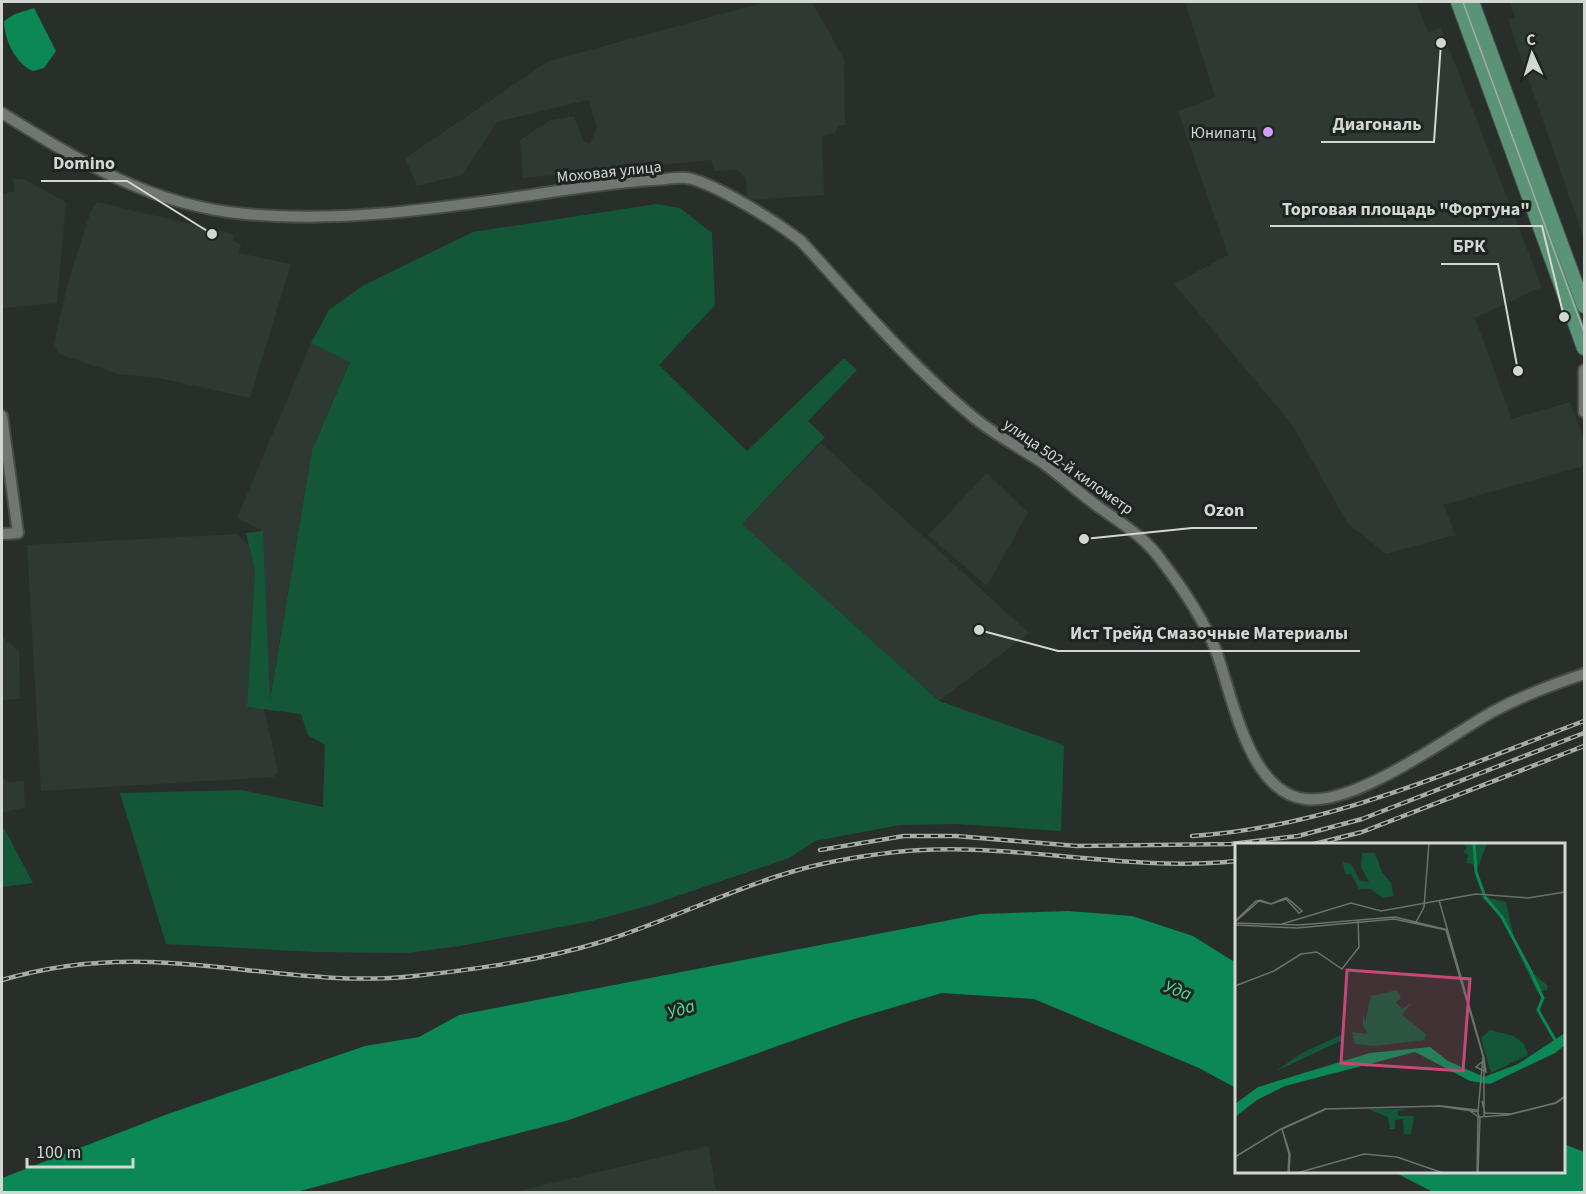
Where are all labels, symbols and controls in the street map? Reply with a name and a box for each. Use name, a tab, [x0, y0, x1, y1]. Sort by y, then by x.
north arrow	[1502, 24, 1562, 84]
text: С	[1526, 29, 1536, 51]
callout: Диагональ	[1321, 106, 1434, 142]
text: Диагональ	[1332, 112, 1422, 137]
place label: Юнипатц	[1190, 122, 1256, 144]
marker: Юнипатц	[1261, 125, 1275, 139]
callout: Domino	[41, 145, 127, 181]
text: Domino	[53, 151, 115, 176]
street label: Моховая улица	[556, 156, 663, 188]
callout: Торговая площадь "Фортуна"	[1270, 190, 1542, 226]
text: Торговая площадь "Фортуна"	[1282, 197, 1530, 222]
callout: БРК	[1441, 228, 1498, 264]
text: БРК	[1453, 234, 1486, 259]
street label: улица 502-й километр	[999, 413, 1138, 520]
callout: Ozon	[1192, 492, 1257, 528]
text: Ozon	[1204, 498, 1244, 523]
callout: Ист Трейд Смазочные Материалы	[1058, 615, 1360, 651]
text: Ист Трейд Смазочные Материалы	[1070, 621, 1348, 646]
inset map	[1235, 843, 1565, 1173]
water label: Уда	[1161, 974, 1195, 1007]
water label: Уда	[664, 993, 698, 1025]
scale bar	[27, 1131, 134, 1169]
text: 100 m	[36, 1140, 81, 1165]

